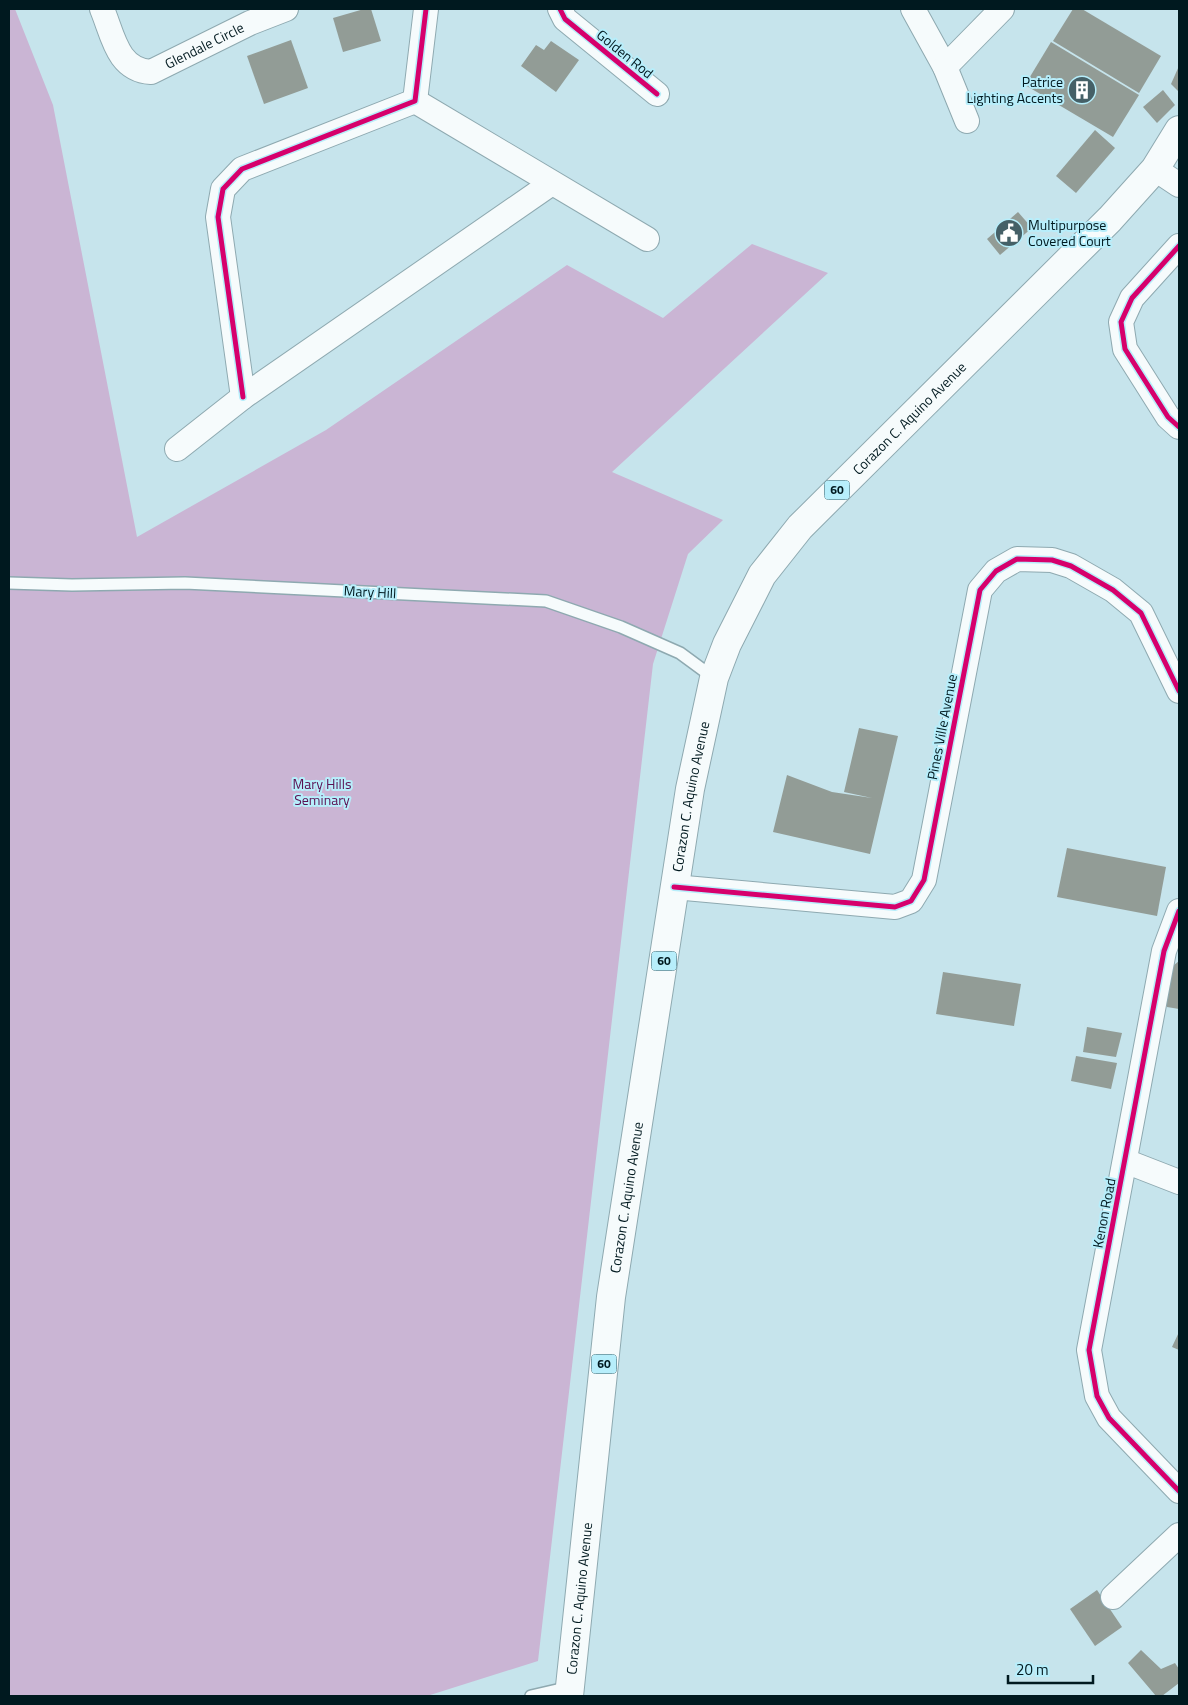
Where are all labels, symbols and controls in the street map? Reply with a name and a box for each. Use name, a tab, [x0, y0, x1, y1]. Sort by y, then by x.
street label: Glendale Circle	[161, 17, 247, 74]
street label: Golden Rod	[592, 24, 658, 83]
place label: Patrice Lighting Accents	[967, 71, 1063, 108]
building icon: Patrice Lighting Accents	[1067, 75, 1097, 105]
place label: Multipurpose Covered Court	[1028, 214, 1111, 251]
public building icon: Multipurpose Covered Court	[994, 218, 1024, 248]
street label: Corazon C. Aquino Avenue	[847, 357, 971, 479]
road number: 60	[824, 480, 850, 500]
street label: Mary Hill	[343, 580, 397, 603]
street label: Pines Ville Avenue	[921, 672, 962, 782]
street label: Corazon C. Aquino Avenue	[666, 719, 714, 873]
park label: Mary Hills Seminary	[293, 773, 351, 810]
road number: 60	[652, 951, 676, 970]
street label: Corazon C. Aquino Avenue	[604, 1120, 648, 1274]
street label: Kenon Road	[1086, 1176, 1121, 1250]
road number: 60	[592, 1355, 616, 1374]
street label: Corazon C. Aquino Avenue	[560, 1521, 597, 1676]
scale bar	[1008, 1652, 1093, 1684]
text: 20 m	[1016, 1658, 1049, 1681]

